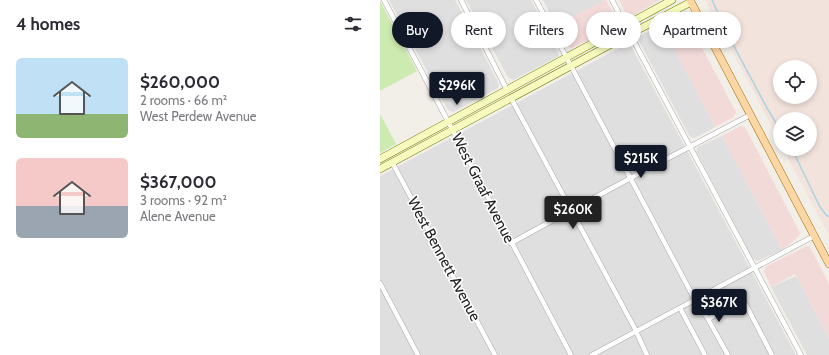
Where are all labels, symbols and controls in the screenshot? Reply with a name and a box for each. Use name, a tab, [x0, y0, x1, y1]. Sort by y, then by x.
chip: Buy	[392, 12, 443, 48]
chip: Rent	[451, 12, 506, 48]
chip: Filters	[514, 12, 578, 48]
chip: New	[586, 12, 641, 48]
chip: Apartment	[649, 12, 741, 48]
icon: filters	[342, 13, 364, 35]
text: 4 homes	[16, 14, 80, 34]
map controls	[773, 60, 817, 156]
button: locate	[773, 60, 817, 104]
text: $260,000	[140, 72, 220, 92]
pin: $296K	[429, 72, 485, 106]
icon: home	[48, 74, 96, 122]
text: $296K	[438, 77, 476, 93]
text: 2 rooms · 66 m²	[140, 92, 227, 108]
text: West Perdew Avenue	[140, 108, 256, 124]
button: layers	[773, 112, 817, 156]
street label: West Graaf Avenue	[448, 130, 519, 246]
pin: $215K	[613, 145, 669, 179]
text: $215K	[624, 150, 658, 166]
text: $367,000	[140, 172, 216, 192]
icon: home	[48, 174, 96, 222]
text: 3 rooms · 92 m²	[140, 192, 227, 208]
street label: West Bennett Avenue	[404, 194, 485, 324]
pin: $260K	[545, 196, 601, 230]
text: $260K	[553, 201, 593, 217]
text: Alene Avenue	[140, 208, 216, 224]
pin: $367K	[691, 289, 747, 323]
text: $367K	[701, 294, 737, 310]

